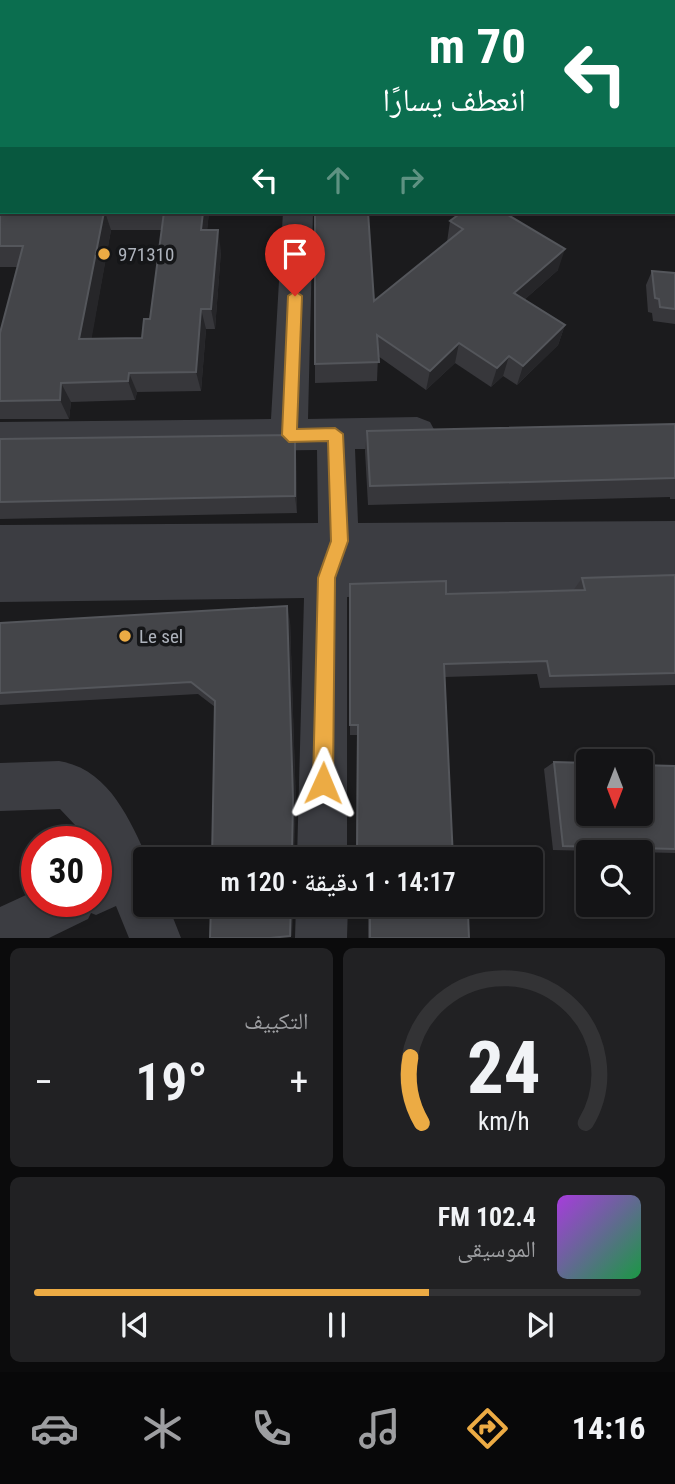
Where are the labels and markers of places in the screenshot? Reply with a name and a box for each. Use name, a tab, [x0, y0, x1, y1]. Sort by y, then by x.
pin	[265, 224, 325, 296]
place label: 971310	[118, 243, 174, 266]
marker: 971310	[96, 246, 112, 262]
place label: Le sel	[139, 625, 183, 648]
marker: Le sel	[117, 628, 133, 644]

